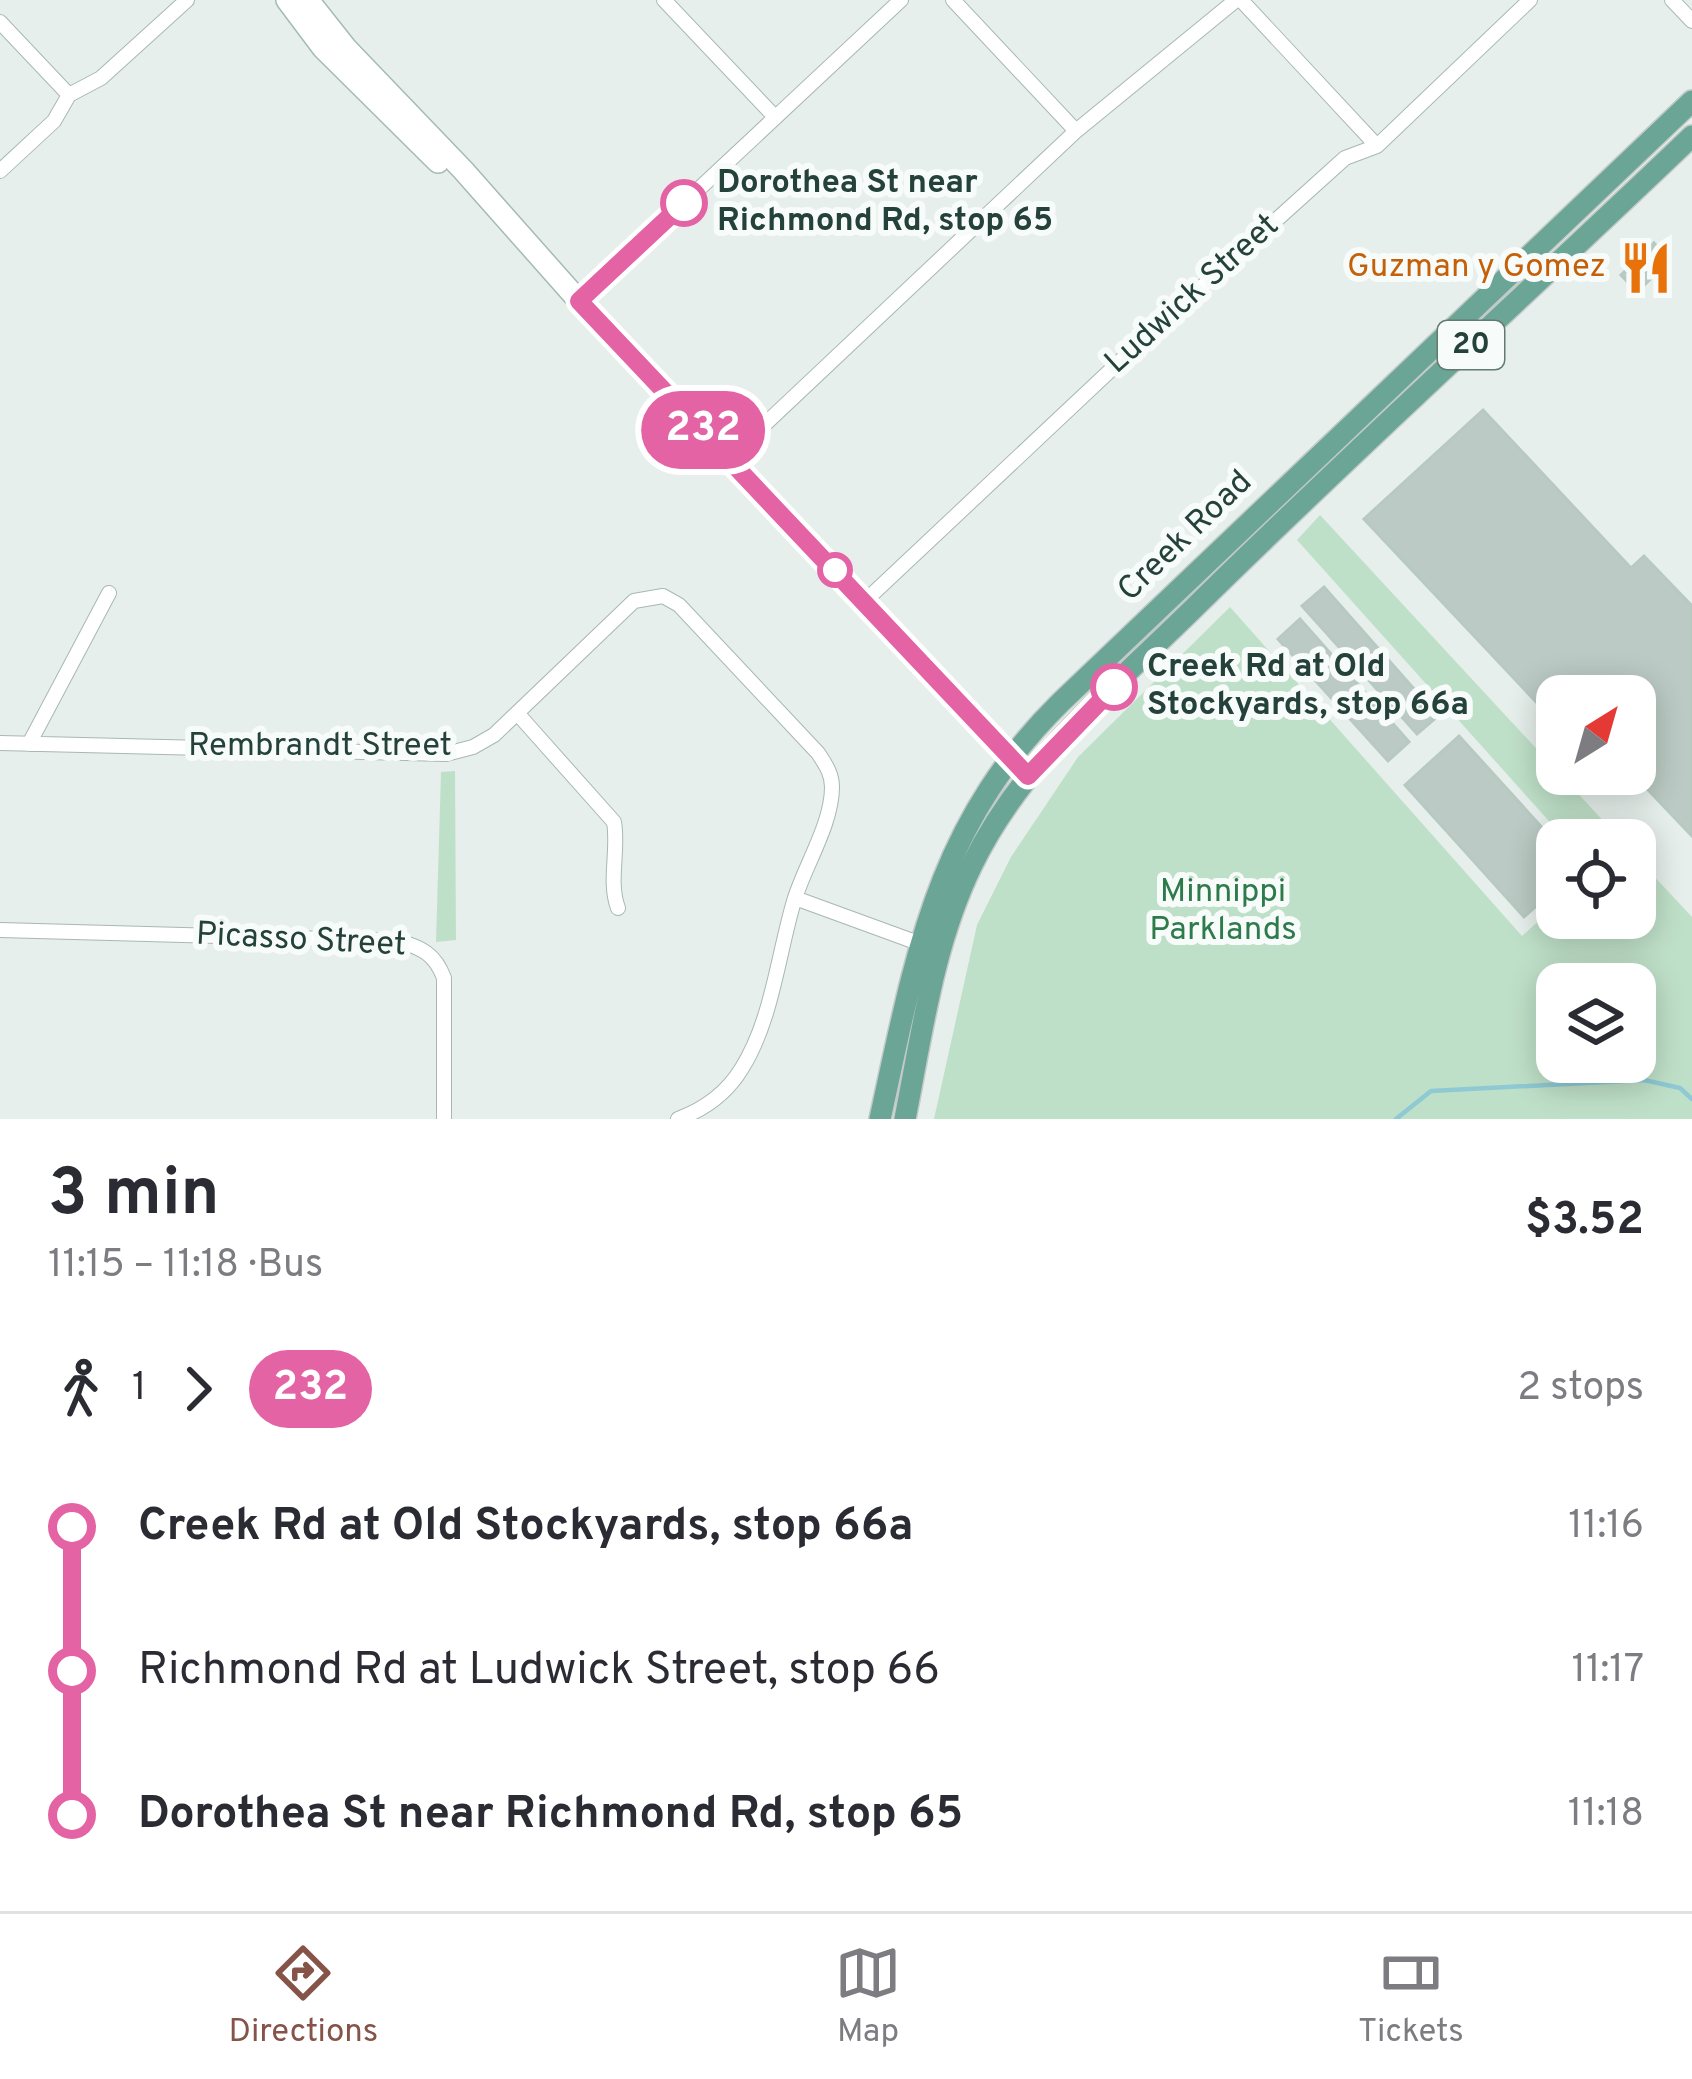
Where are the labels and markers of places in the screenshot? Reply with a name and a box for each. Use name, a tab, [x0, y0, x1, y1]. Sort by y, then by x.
place label: Dorothea St near Richmond Rd, stop 65	[717, 163, 1053, 243]
marker: Dorothea St near Richmond Rd, stop 65	[662, 181, 706, 225]
restaurant icon: Guzman y Gomez	[1617, 239, 1675, 297]
place label: Guzman y Gomez	[1347, 247, 1606, 289]
unlabelled marker	[819, 554, 851, 586]
place label: Creek Rd at Old Stockyards, stop 66a	[1147, 647, 1469, 727]
marker: Creek Rd at Old Stockyards, stop 66a	[1092, 665, 1136, 709]

